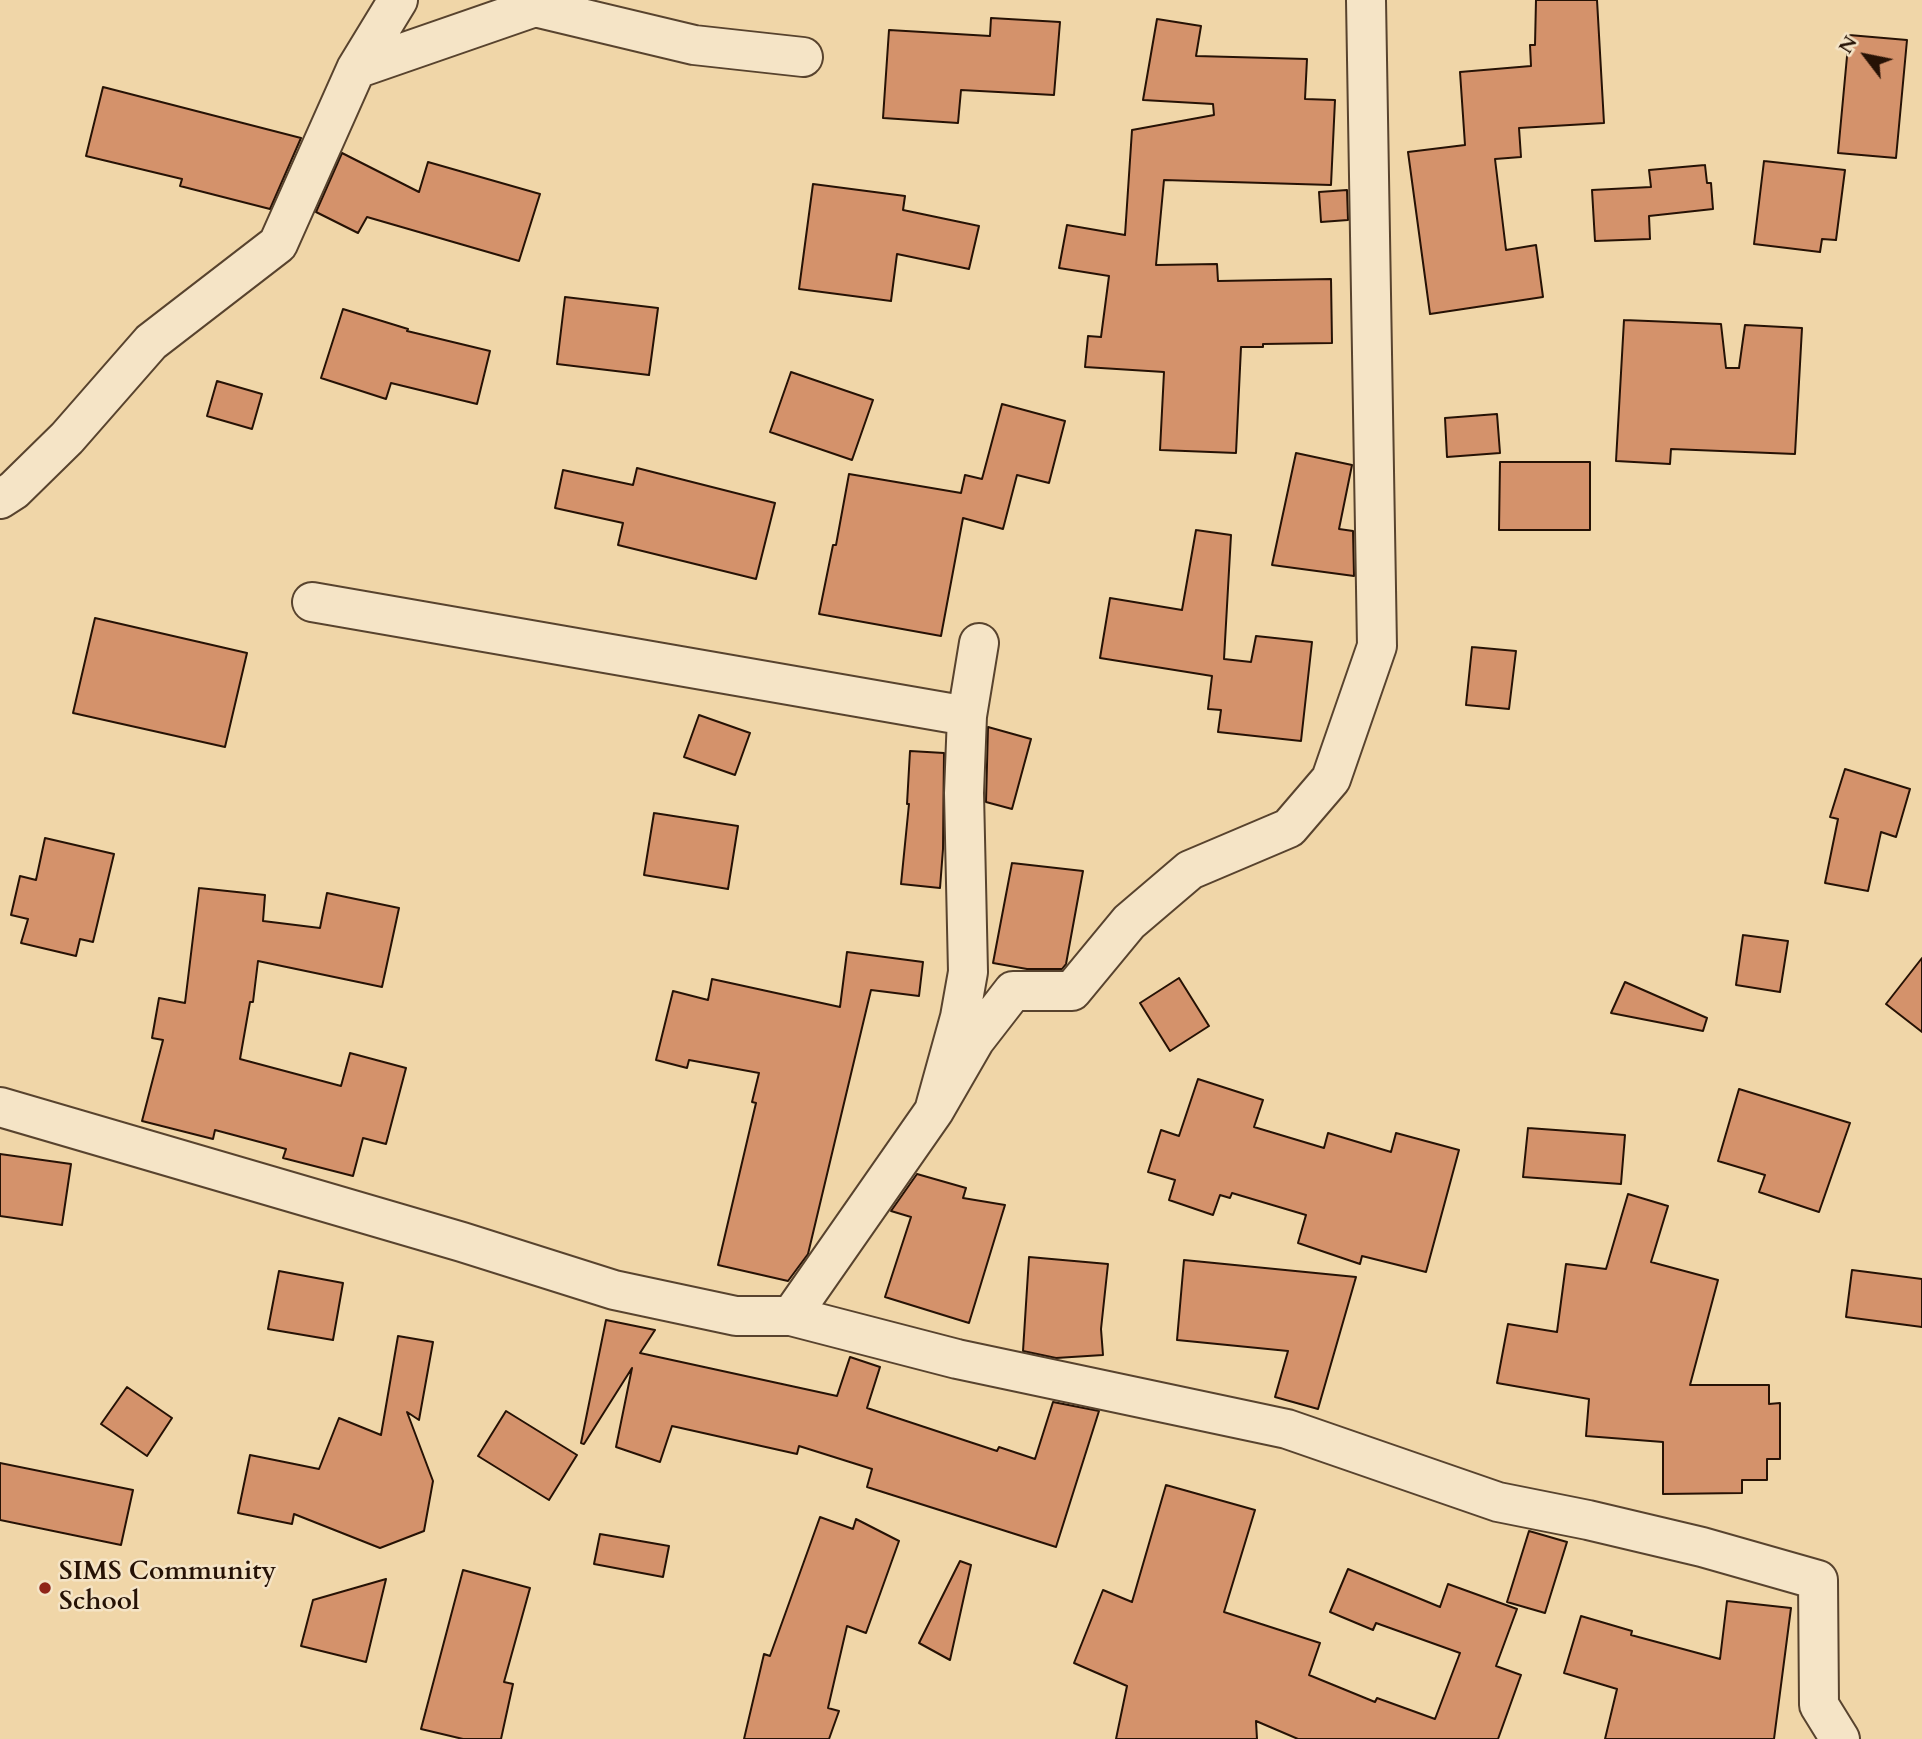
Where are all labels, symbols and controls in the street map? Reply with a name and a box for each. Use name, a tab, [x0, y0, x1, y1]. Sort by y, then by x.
north arrow	[1831, 21, 1901, 91]
text: N	[1833, 31, 1864, 59]
place label: SIMS Community School	[59, 1557, 276, 1618]
marker: SIMS Community School	[37, 1580, 53, 1596]

